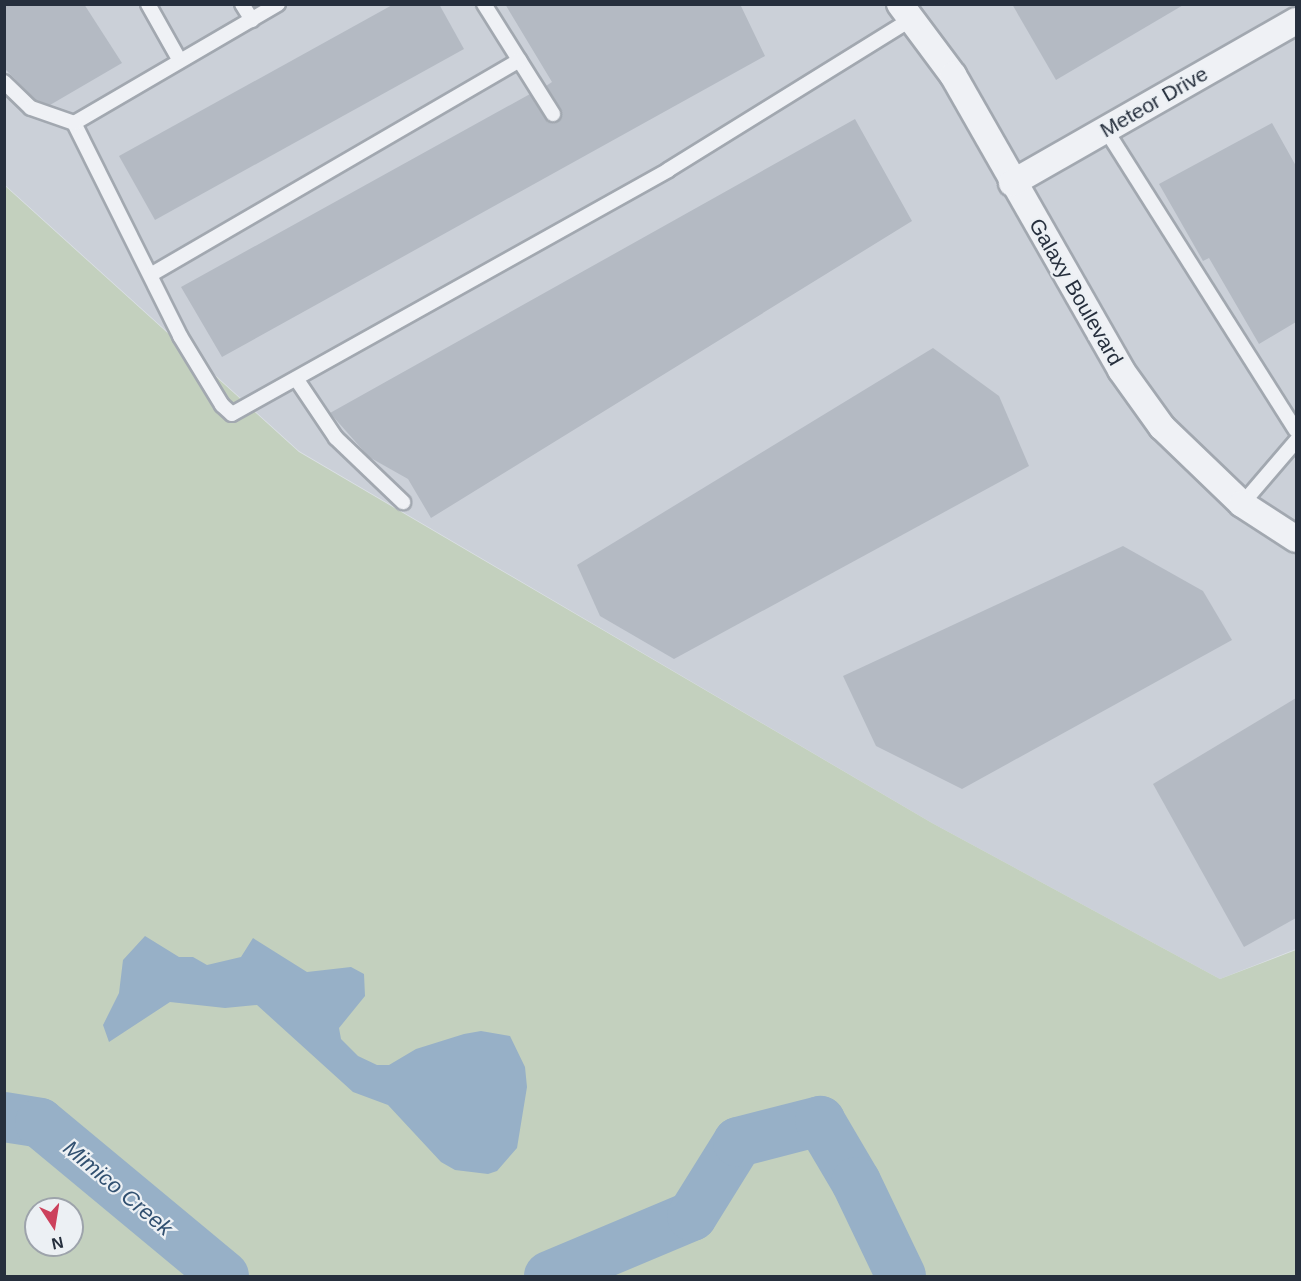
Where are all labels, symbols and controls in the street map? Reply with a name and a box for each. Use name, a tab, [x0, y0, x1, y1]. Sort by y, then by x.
street label: Meteor Drive	[1096, 61, 1212, 143]
street label: Galaxy Boulevard	[1024, 214, 1128, 370]
water label: Mimico Creek	[58, 1135, 178, 1241]
north arrow	[24, 1197, 84, 1257]
text: N	[50, 1234, 65, 1253]

